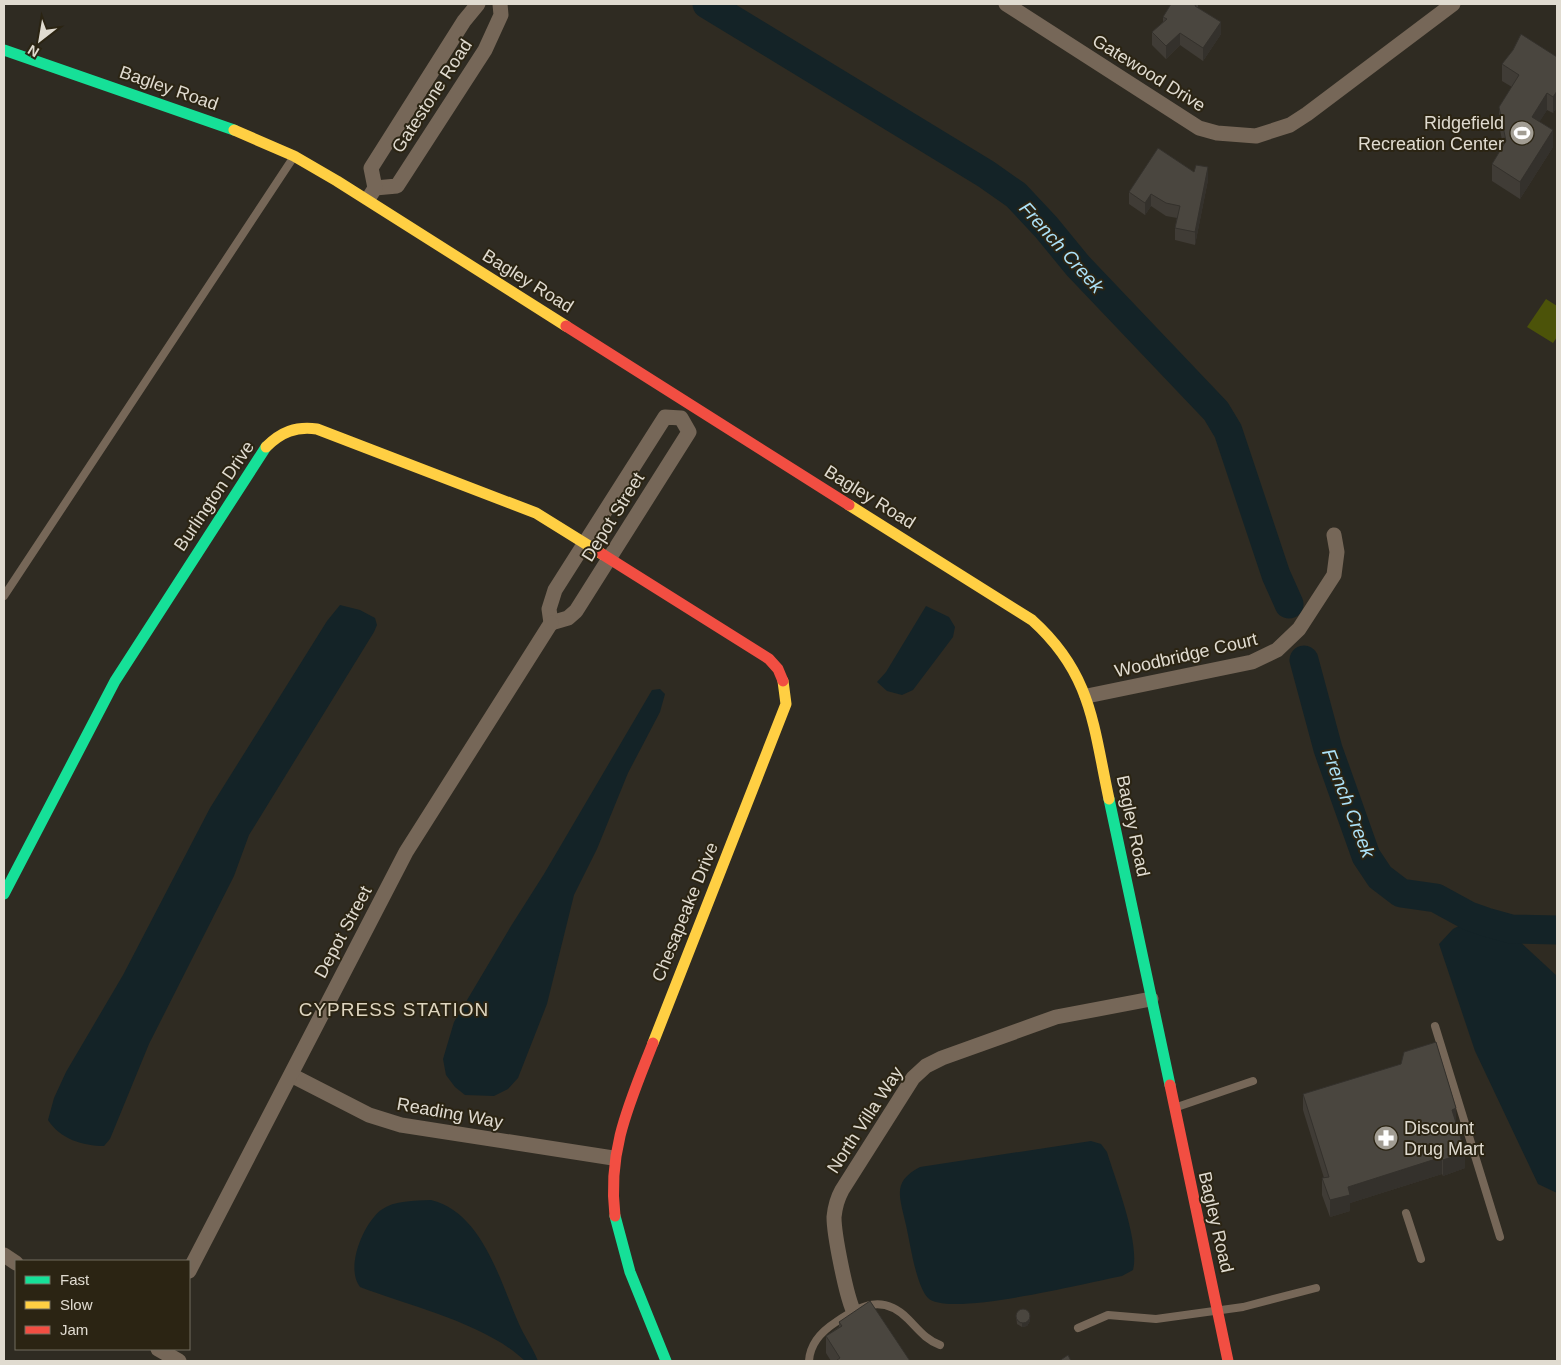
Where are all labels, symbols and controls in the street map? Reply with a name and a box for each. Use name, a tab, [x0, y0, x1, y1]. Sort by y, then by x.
north arrow	[15, 15, 65, 65]
street label: Gatewood Drive	[1089, 30, 1209, 116]
street label: Gatestone Road	[388, 36, 476, 156]
text: N	[25, 42, 42, 61]
street label: Bagley Road	[117, 62, 221, 114]
place label: Ridgefield Recreation Center	[1358, 113, 1504, 154]
sports icon: Ridgefield Recreation Center	[1509, 120, 1535, 146]
water label: French Creek	[1015, 198, 1109, 298]
street label: Bagley Road	[479, 245, 577, 317]
street label: Burlington Drive	[170, 437, 258, 555]
street label: Bagley Road	[821, 461, 919, 533]
street label: Depot Street	[578, 469, 648, 565]
street label: Woodbridge Court	[1113, 629, 1259, 681]
water label: French Creek	[1318, 746, 1379, 862]
street label: Bagley Road	[1113, 774, 1153, 878]
street label: Chesapeake Drive	[648, 840, 722, 984]
street label: Depot Street	[310, 883, 376, 981]
district label: CYPRESS STATION	[299, 999, 489, 1020]
street label: North Villa Way	[823, 1063, 907, 1177]
street label: Reading Way	[395, 1094, 505, 1132]
place label: Discount Drug Mart	[1404, 1118, 1484, 1159]
pharmacy icon: Discount Drug Mart	[1373, 1125, 1399, 1151]
street label: Bagley Road	[1195, 1170, 1237, 1274]
legend	[15, 1260, 190, 1350]
text: Fast	[60, 1271, 90, 1288]
text: Slow	[60, 1296, 93, 1313]
text: Jam	[60, 1321, 88, 1338]

